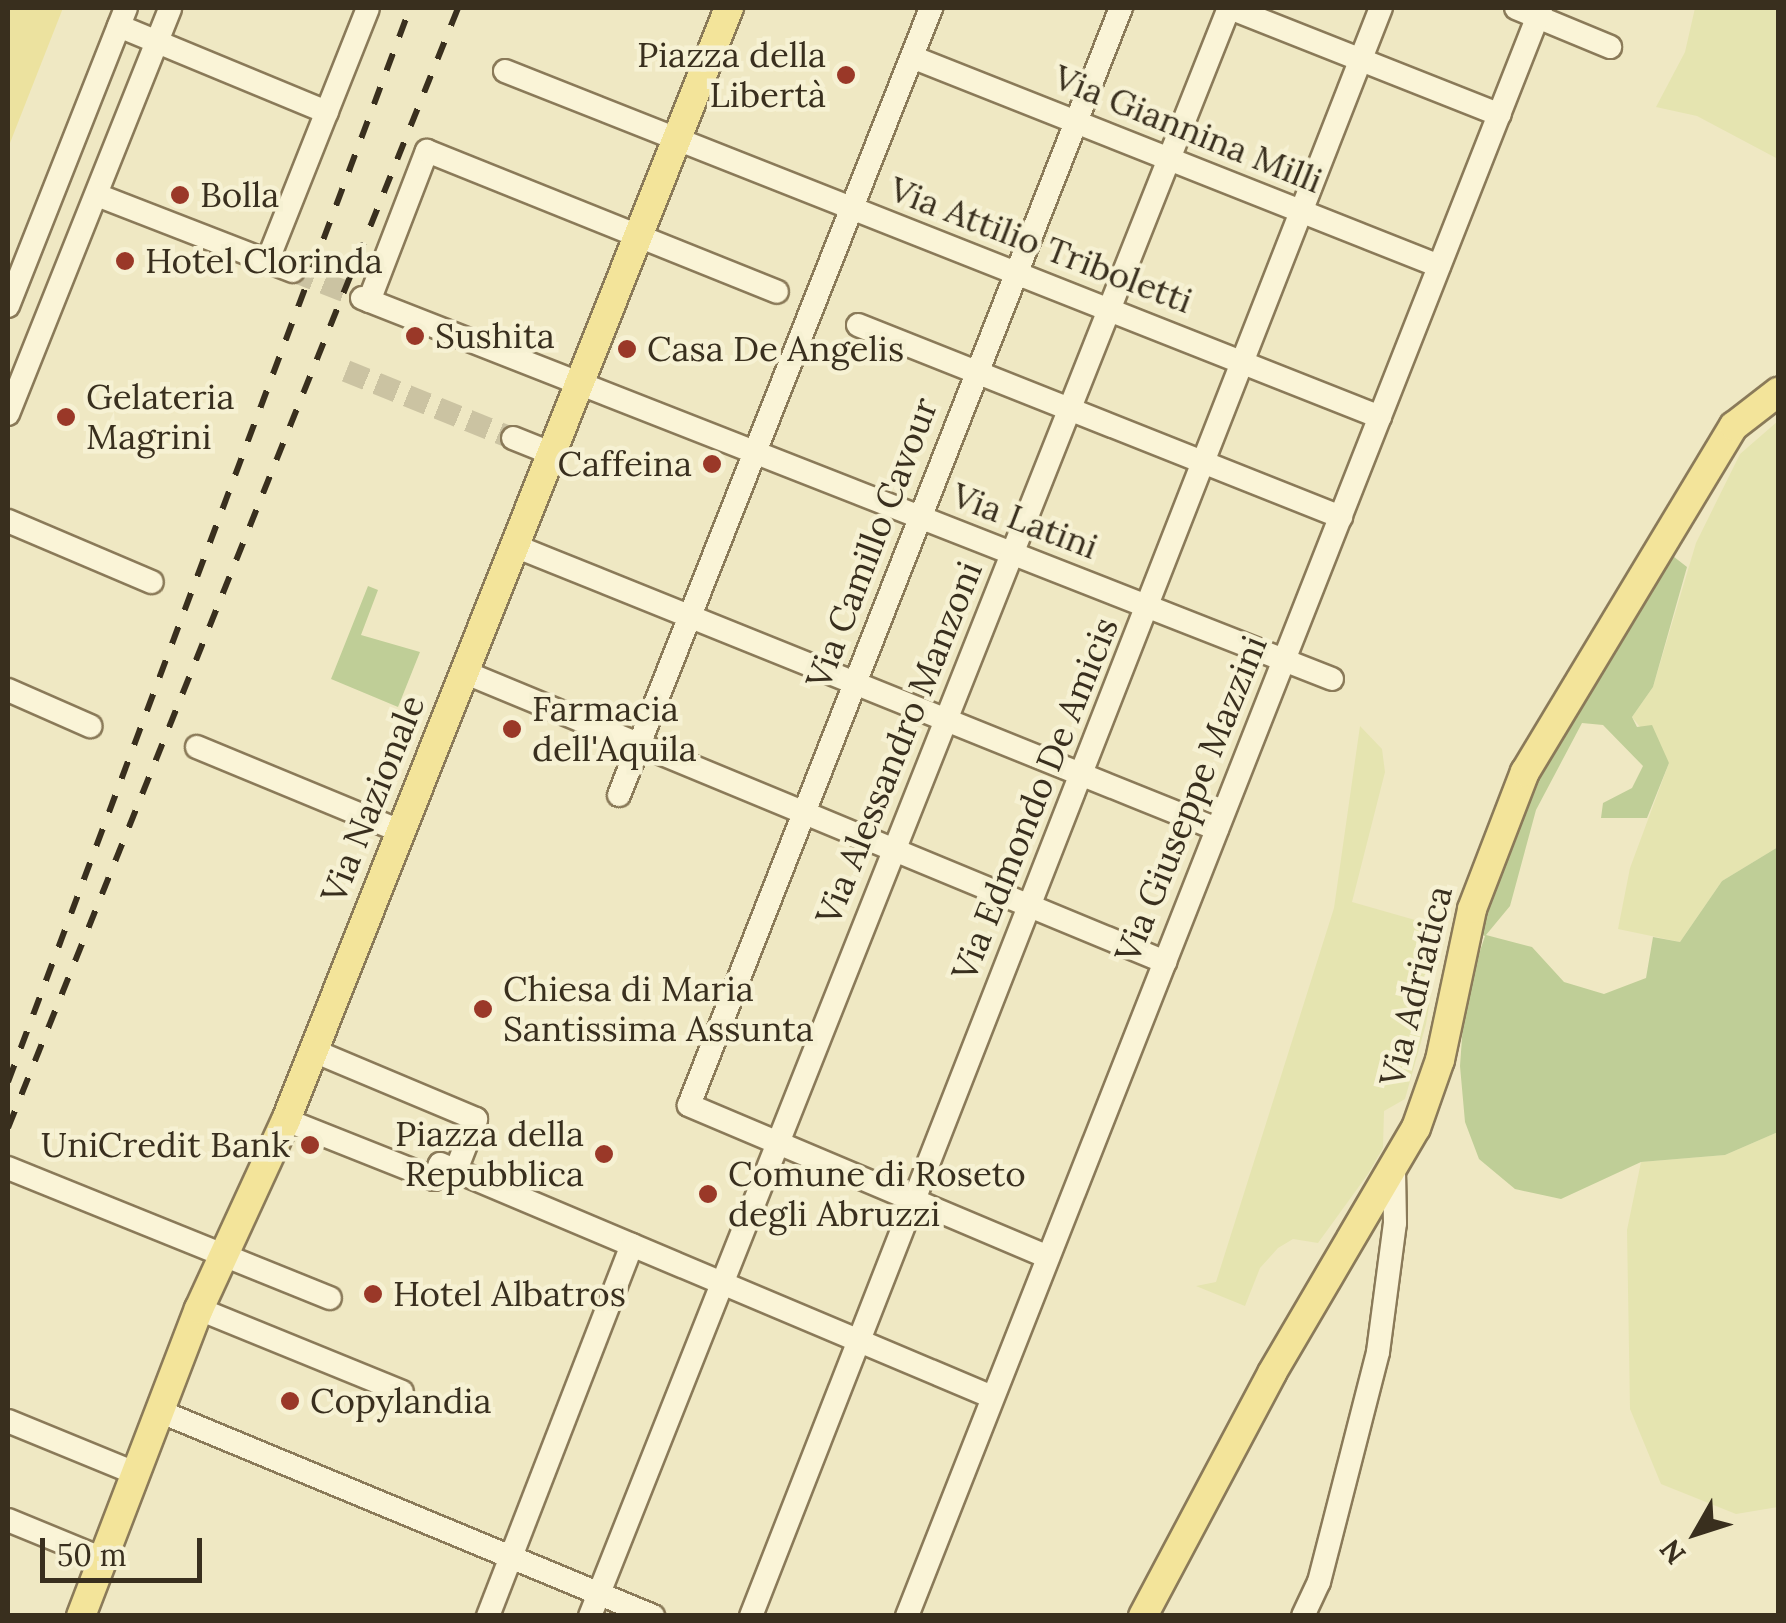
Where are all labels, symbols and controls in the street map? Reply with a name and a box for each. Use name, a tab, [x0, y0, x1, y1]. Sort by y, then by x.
place label: Piazza della Libertà	[637, 34, 826, 116]
street label: Via Giannina Milli	[1048, 56, 1328, 202]
marker: Piazza della Libertà	[835, 64, 857, 86]
street label: Via Attilio Triboletti	[884, 168, 1198, 322]
place label: Bolla	[200, 174, 279, 216]
marker: Bolla	[169, 184, 191, 206]
place label: Hotel Clorinda	[145, 240, 383, 282]
marker: Hotel Clorinda	[114, 250, 136, 272]
place label: Sushita	[435, 315, 555, 357]
marker: Sushita	[404, 325, 426, 347]
place label: Casa De Angelis	[647, 328, 904, 370]
marker: Casa De Angelis	[616, 338, 638, 360]
place label: Gelateria Magrini	[86, 376, 235, 458]
street label: Via Camillo Cavour	[797, 392, 947, 694]
marker: Gelateria Magrini	[55, 406, 77, 428]
place label: Caffeina	[558, 443, 692, 485]
marker: Caffeina	[701, 453, 723, 475]
street label: Via Latini	[946, 474, 1104, 568]
street label: Via Alessandro Manzoni	[807, 555, 991, 931]
street label: Via Edmondo De Amicis	[943, 611, 1127, 987]
street label: Via Giuseppe Mazzini	[1106, 630, 1276, 968]
place label: Farmacia dell'Aquila	[532, 688, 697, 770]
street label: Via Nazionale	[312, 689, 434, 909]
marker: Farmacia dell'Aquila	[501, 718, 523, 740]
street label: Via Adriatica	[1371, 881, 1461, 1091]
place label: Chiesa di Maria Santissima Assunta	[503, 968, 814, 1050]
marker: Chiesa di Maria Santissima Assunta	[472, 998, 494, 1020]
place label: Piazza della Repubblica	[395, 1113, 584, 1195]
place label: UniCredit Bank	[41, 1124, 290, 1166]
marker: UniCredit Bank	[299, 1134, 321, 1156]
marker: Piazza della Repubblica	[593, 1143, 615, 1165]
place label: Comune di Roseto degli Abruzzi	[728, 1153, 1026, 1235]
marker: Comune di Roseto degli Abruzzi	[697, 1183, 719, 1205]
place label: Hotel Albatros	[393, 1273, 626, 1315]
marker: Hotel Albatros	[362, 1283, 384, 1305]
place label: Copylandia	[310, 1380, 492, 1422]
marker: Copylandia	[279, 1390, 301, 1412]
north arrow	[1646, 1483, 1746, 1583]
scale bar	[45, 1518, 208, 1580]
text: N	[1652, 1532, 1693, 1572]
text: 50 m	[57, 1536, 127, 1574]

